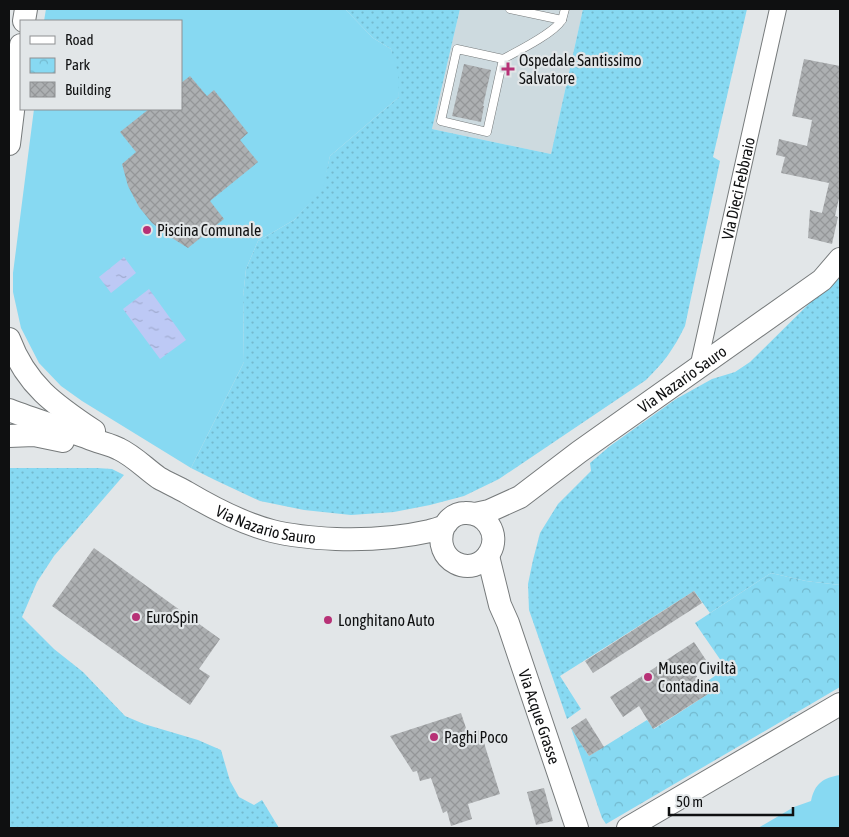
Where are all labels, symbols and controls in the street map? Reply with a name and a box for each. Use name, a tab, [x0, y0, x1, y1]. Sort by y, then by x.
legend	[20, 20, 182, 110]
text: Road	[65, 31, 94, 48]
place label: Ospedale Santissimo Salvatore	[519, 51, 642, 87]
text: Park	[65, 56, 90, 73]
marker: Ospedale Santissimo Salvatore	[501, 62, 515, 76]
text: Building	[65, 81, 111, 98]
street label: Via Dieci Febbraio	[718, 135, 758, 241]
place label: Piscina Comunale	[157, 221, 261, 239]
marker: Piscina Comunale	[141, 224, 153, 236]
street label: Via Nazario Sauro	[635, 342, 730, 416]
street label: Via Nazario Sauro	[213, 501, 317, 547]
place label: EuroSpin	[146, 608, 199, 627]
marker: EuroSpin	[130, 611, 142, 623]
place label: Longhitano Auto	[338, 611, 435, 630]
marker: Longhitano Auto	[322, 614, 334, 626]
place label: Museo Civiltà Contadina	[658, 659, 736, 695]
street label: Via Acque Grasse	[515, 667, 564, 766]
marker: Museo Civiltà Contadina	[642, 671, 654, 683]
place label: Paghi Poco	[444, 728, 508, 747]
marker: Paghi Poco	[428, 731, 440, 743]
scale bar	[669, 784, 793, 816]
text: 50 m	[676, 793, 703, 810]

